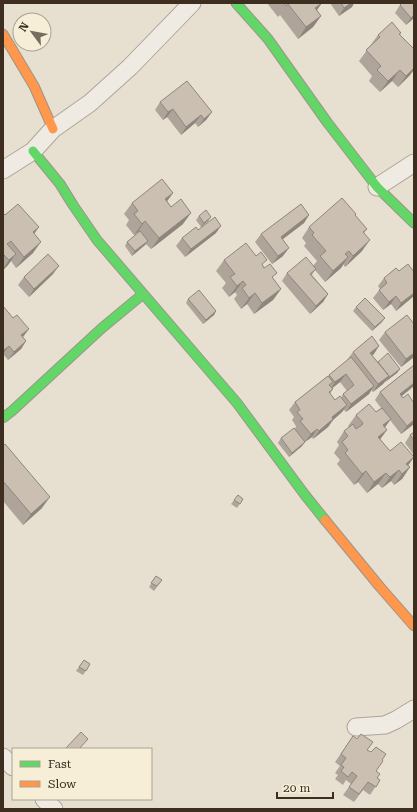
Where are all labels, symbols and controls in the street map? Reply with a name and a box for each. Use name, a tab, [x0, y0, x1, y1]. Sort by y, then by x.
north arrow	[12, 12, 52, 52]
text: N	[16, 19, 32, 34]
legend	[12, 748, 152, 800]
text: Fast	[48, 757, 72, 771]
scale bar	[277, 774, 333, 800]
text: Slow	[48, 777, 76, 791]
text: 20 m	[283, 781, 310, 795]

